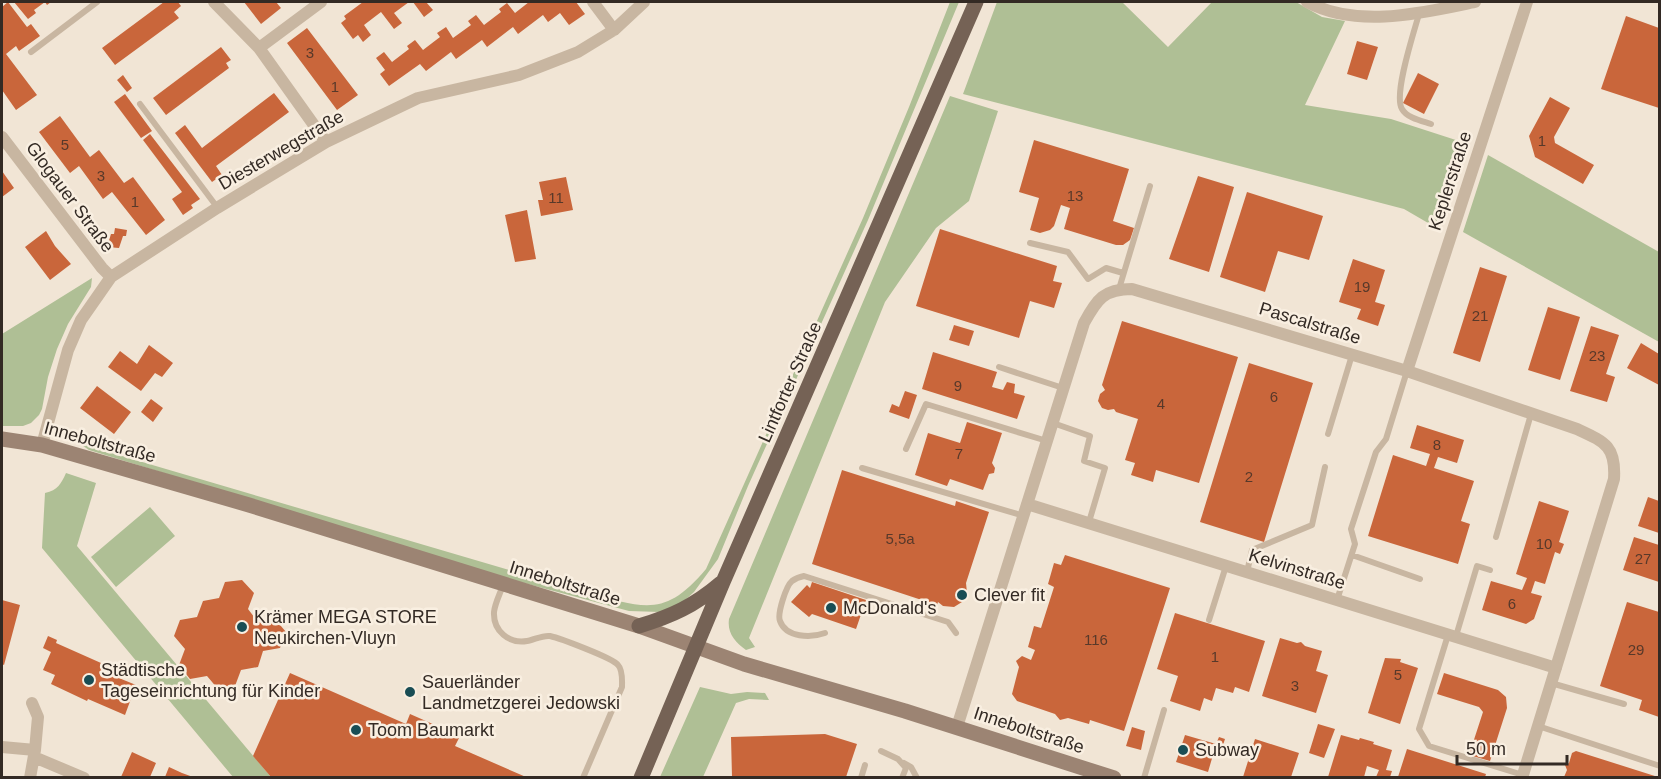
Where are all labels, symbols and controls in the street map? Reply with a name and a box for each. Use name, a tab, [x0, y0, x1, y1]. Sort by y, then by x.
house number: 3	[306, 44, 314, 61]
house number: 1	[331, 78, 339, 95]
street label: Diesterwegstraße	[215, 106, 347, 194]
street label: Keplerstraße	[1425, 129, 1475, 233]
house number: 1	[1538, 132, 1546, 149]
house number: 5	[61, 136, 69, 153]
street label: Glogauer Straße	[22, 138, 118, 256]
house number: 3	[97, 167, 105, 184]
house number: 13	[1067, 187, 1083, 204]
house number: 11	[548, 189, 564, 206]
house number: 1	[131, 193, 139, 210]
house number: 19	[1354, 278, 1370, 295]
street label: Pascalstraße	[1257, 298, 1363, 348]
house number: 21	[1472, 307, 1488, 324]
street label: Lintforter Straße	[754, 319, 826, 445]
house number: 23	[1589, 347, 1605, 364]
house number: 9	[954, 377, 962, 394]
house number: 6	[1270, 388, 1278, 405]
house number: 4	[1157, 395, 1165, 412]
street label: Inneboltstraße	[42, 417, 158, 467]
house number: 8	[1433, 436, 1441, 453]
house number: 7	[955, 445, 963, 462]
house number: 2	[1245, 468, 1253, 485]
house number: 5,5a	[885, 530, 915, 547]
house number: 10	[1536, 535, 1552, 552]
street label: Kelvinstraße	[1246, 545, 1348, 593]
house number: 27	[1635, 550, 1651, 567]
street label: Inneboltstraße	[507, 557, 623, 609]
place label: Clever fit	[974, 585, 1045, 605]
marker: Clever fit	[955, 588, 969, 602]
house number: 6	[1508, 595, 1516, 612]
place label: McDonald's	[843, 598, 936, 618]
marker: McDonald's	[824, 601, 838, 615]
place label: Krämer MEGA STORE Neukirchen-Vluyn	[254, 607, 437, 648]
marker: Krämer MEGA STORE Neukirchen-Vluyn	[235, 620, 249, 634]
house number: 116	[1084, 631, 1108, 648]
house number: 29	[1628, 641, 1644, 658]
house number: 1	[1211, 648, 1219, 665]
place label: Städtische Tageseinrichtung für Kinder	[101, 660, 320, 701]
house number: 5	[1394, 666, 1402, 683]
place label: Sauerländer Landmetzgerei Jedowski	[422, 672, 620, 713]
marker: Städtische Tageseinrichtung für Kinder	[82, 673, 96, 687]
house number: 3	[1291, 677, 1299, 694]
marker: Sauerländer Landmetzgerei Jedowski	[403, 685, 417, 699]
street label: Inneboltstraße	[971, 703, 1087, 757]
place label: Toom Baumarkt	[368, 720, 494, 740]
marker: Toom Baumarkt	[349, 723, 363, 737]
scale bar	[1457, 728, 1566, 766]
text: 50 m	[1466, 739, 1506, 759]
place label: Subway	[1195, 740, 1259, 760]
marker: Subway	[1176, 743, 1190, 757]

